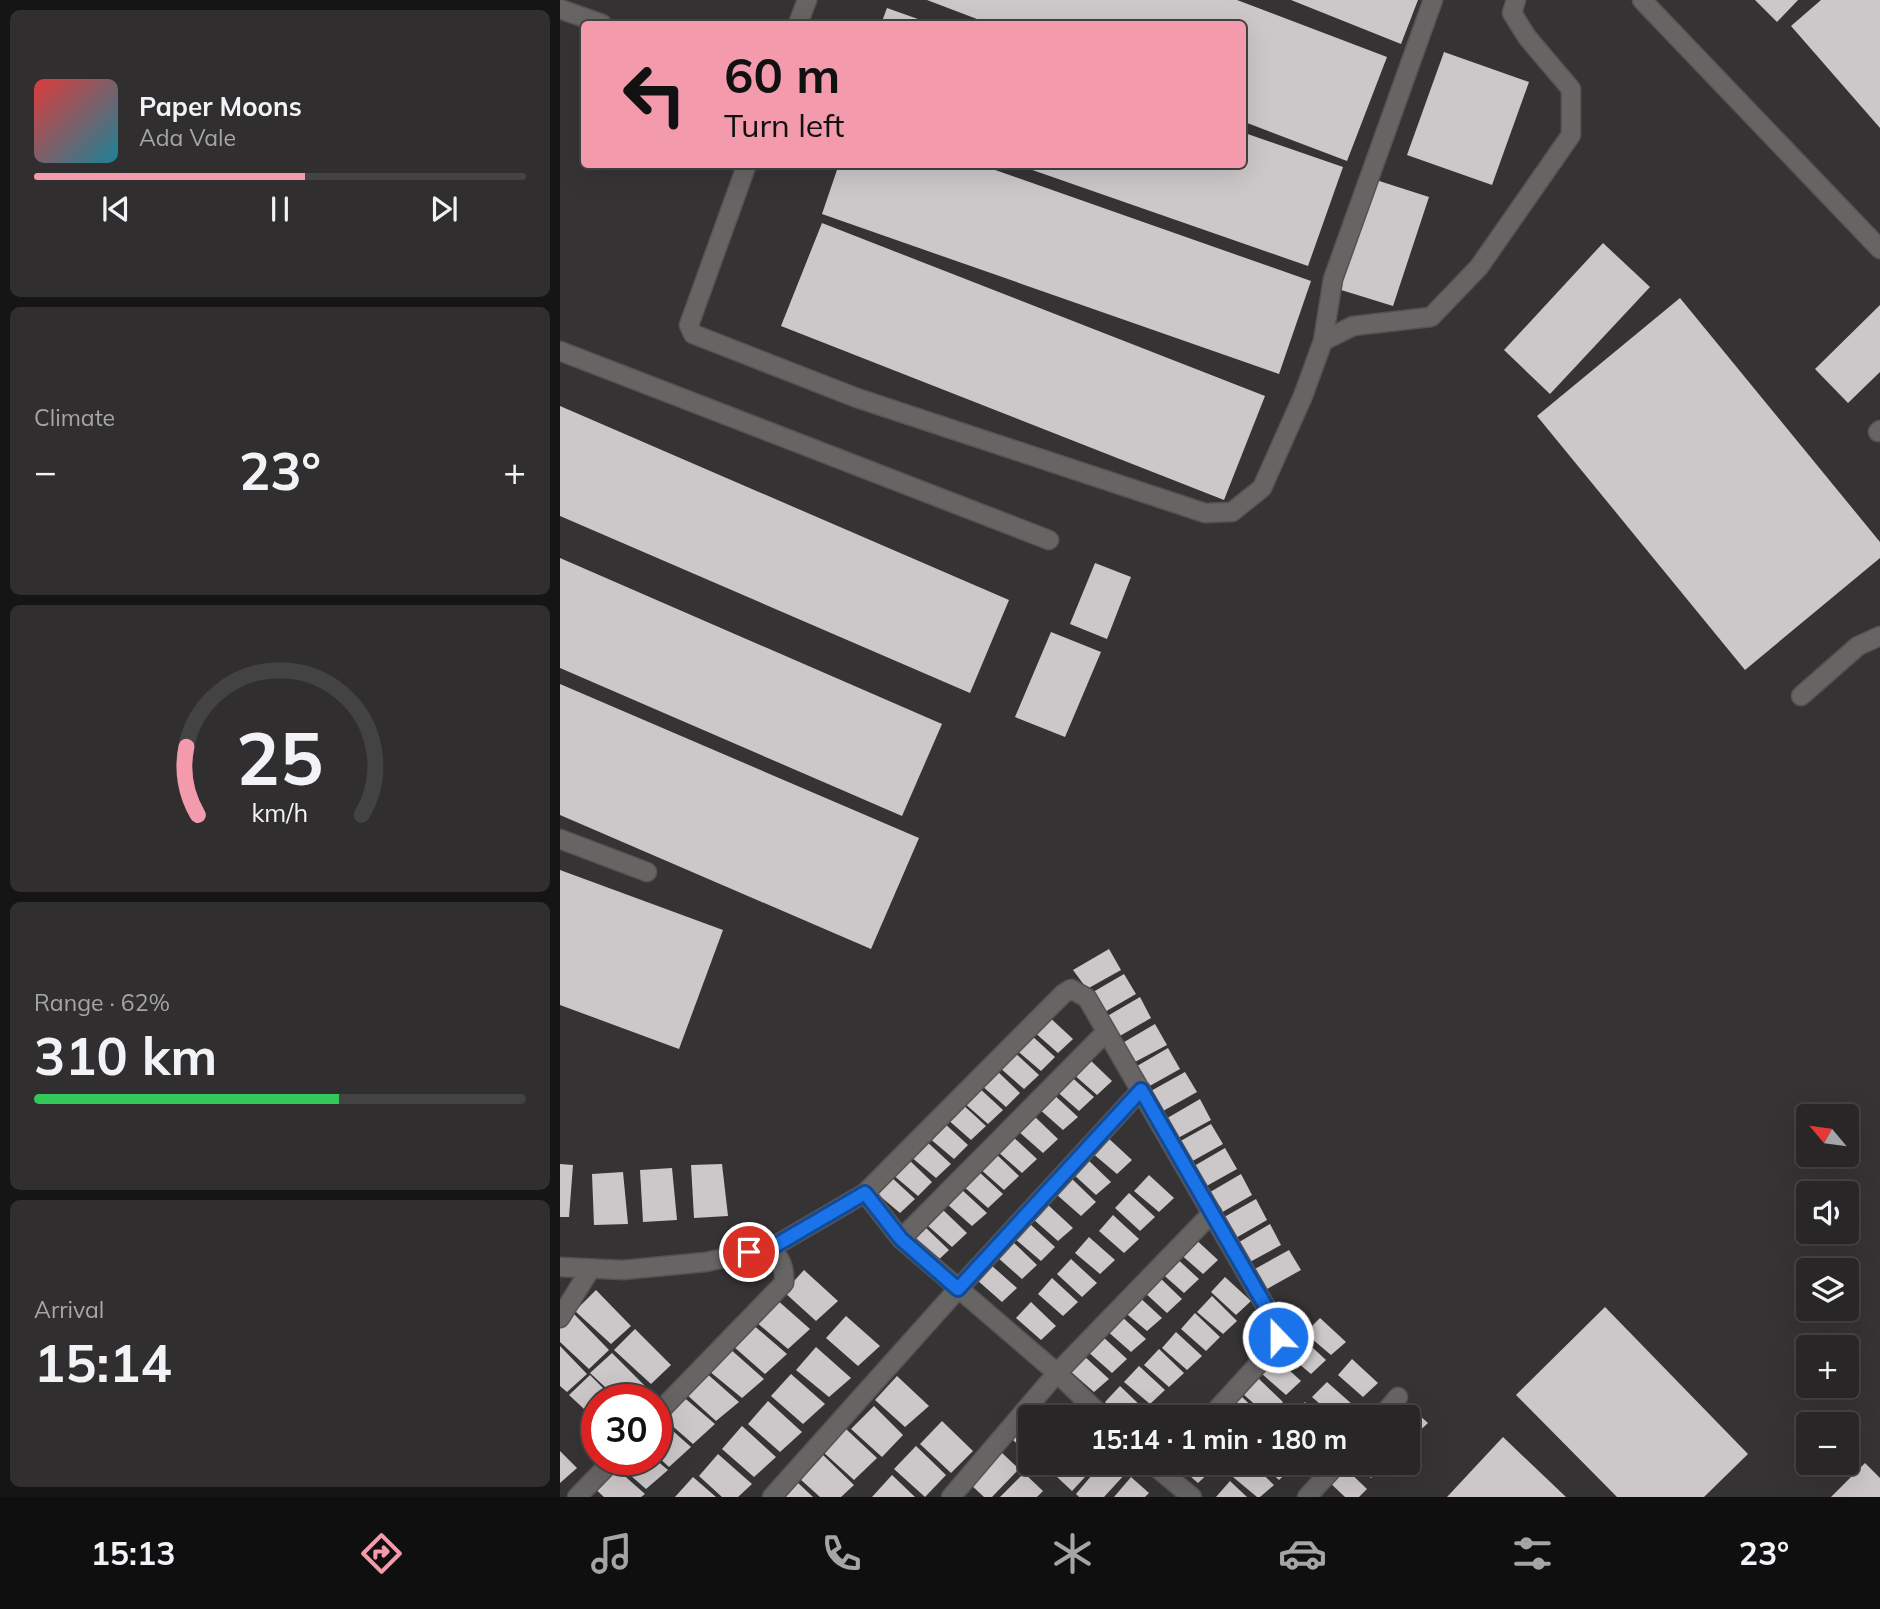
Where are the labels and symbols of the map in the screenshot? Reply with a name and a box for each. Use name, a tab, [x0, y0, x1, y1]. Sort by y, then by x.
north arrow	[1796, 1104, 1858, 1167]
pin	[719, 1222, 779, 1282]
position arrow	[1241, 1300, 1315, 1374]
speed limit sign: 30	[581, 1384, 672, 1475]

